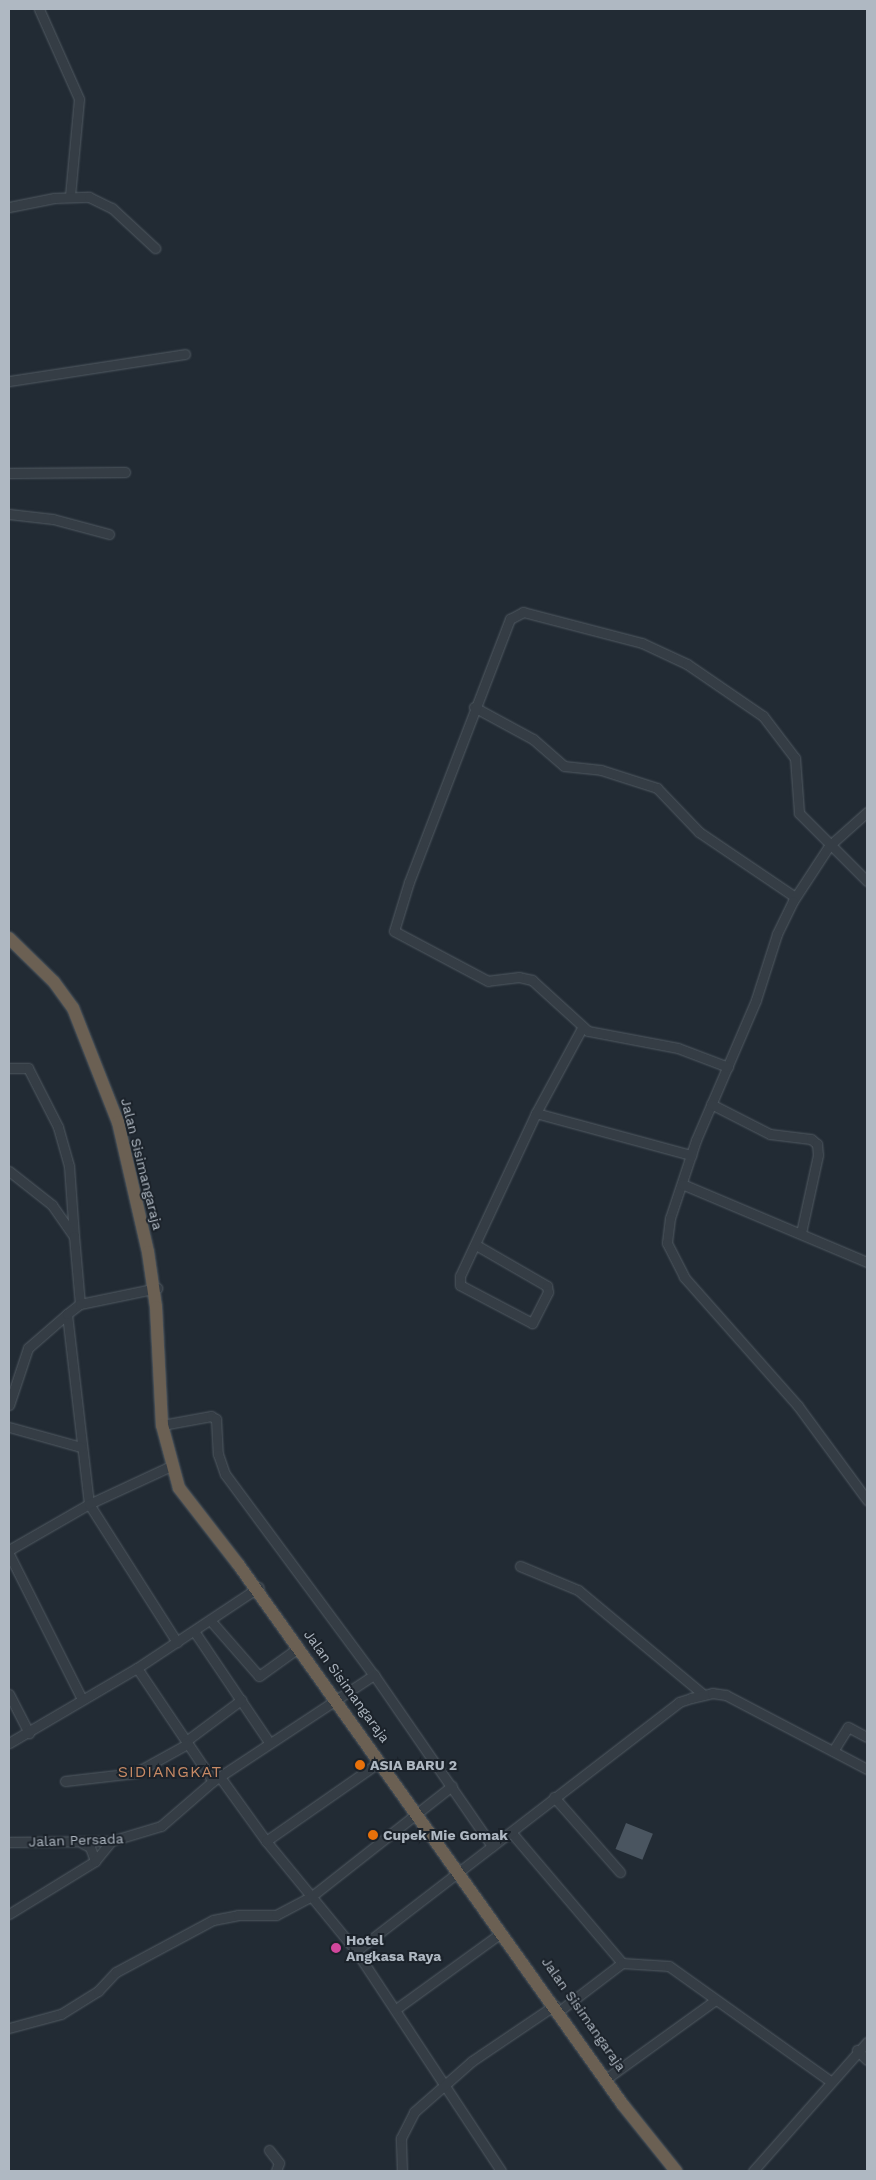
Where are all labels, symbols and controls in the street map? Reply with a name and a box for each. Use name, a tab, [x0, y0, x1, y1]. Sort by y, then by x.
street label: Jalan Sisimangaraja	[117, 1096, 167, 1232]
street label: Jalan Sisimangaraja	[300, 1626, 394, 1746]
place label: ASIA BARU 2	[370, 1757, 457, 1773]
marker: ASIA BARU 2	[354, 1759, 366, 1771]
district label: SIDIANGKAT	[117, 1762, 223, 1782]
place label: Cupek Mie Gomak	[383, 1827, 508, 1843]
marker: Cupek Mie Gomak	[367, 1829, 379, 1841]
street label: Jalan Persada	[28, 1830, 124, 1850]
place label: Hotel Angkasa Raya	[346, 1932, 441, 1964]
marker: Hotel Angkasa Raya	[330, 1942, 342, 1954]
street label: Jalan Sisimangaraja	[538, 1954, 630, 2074]

